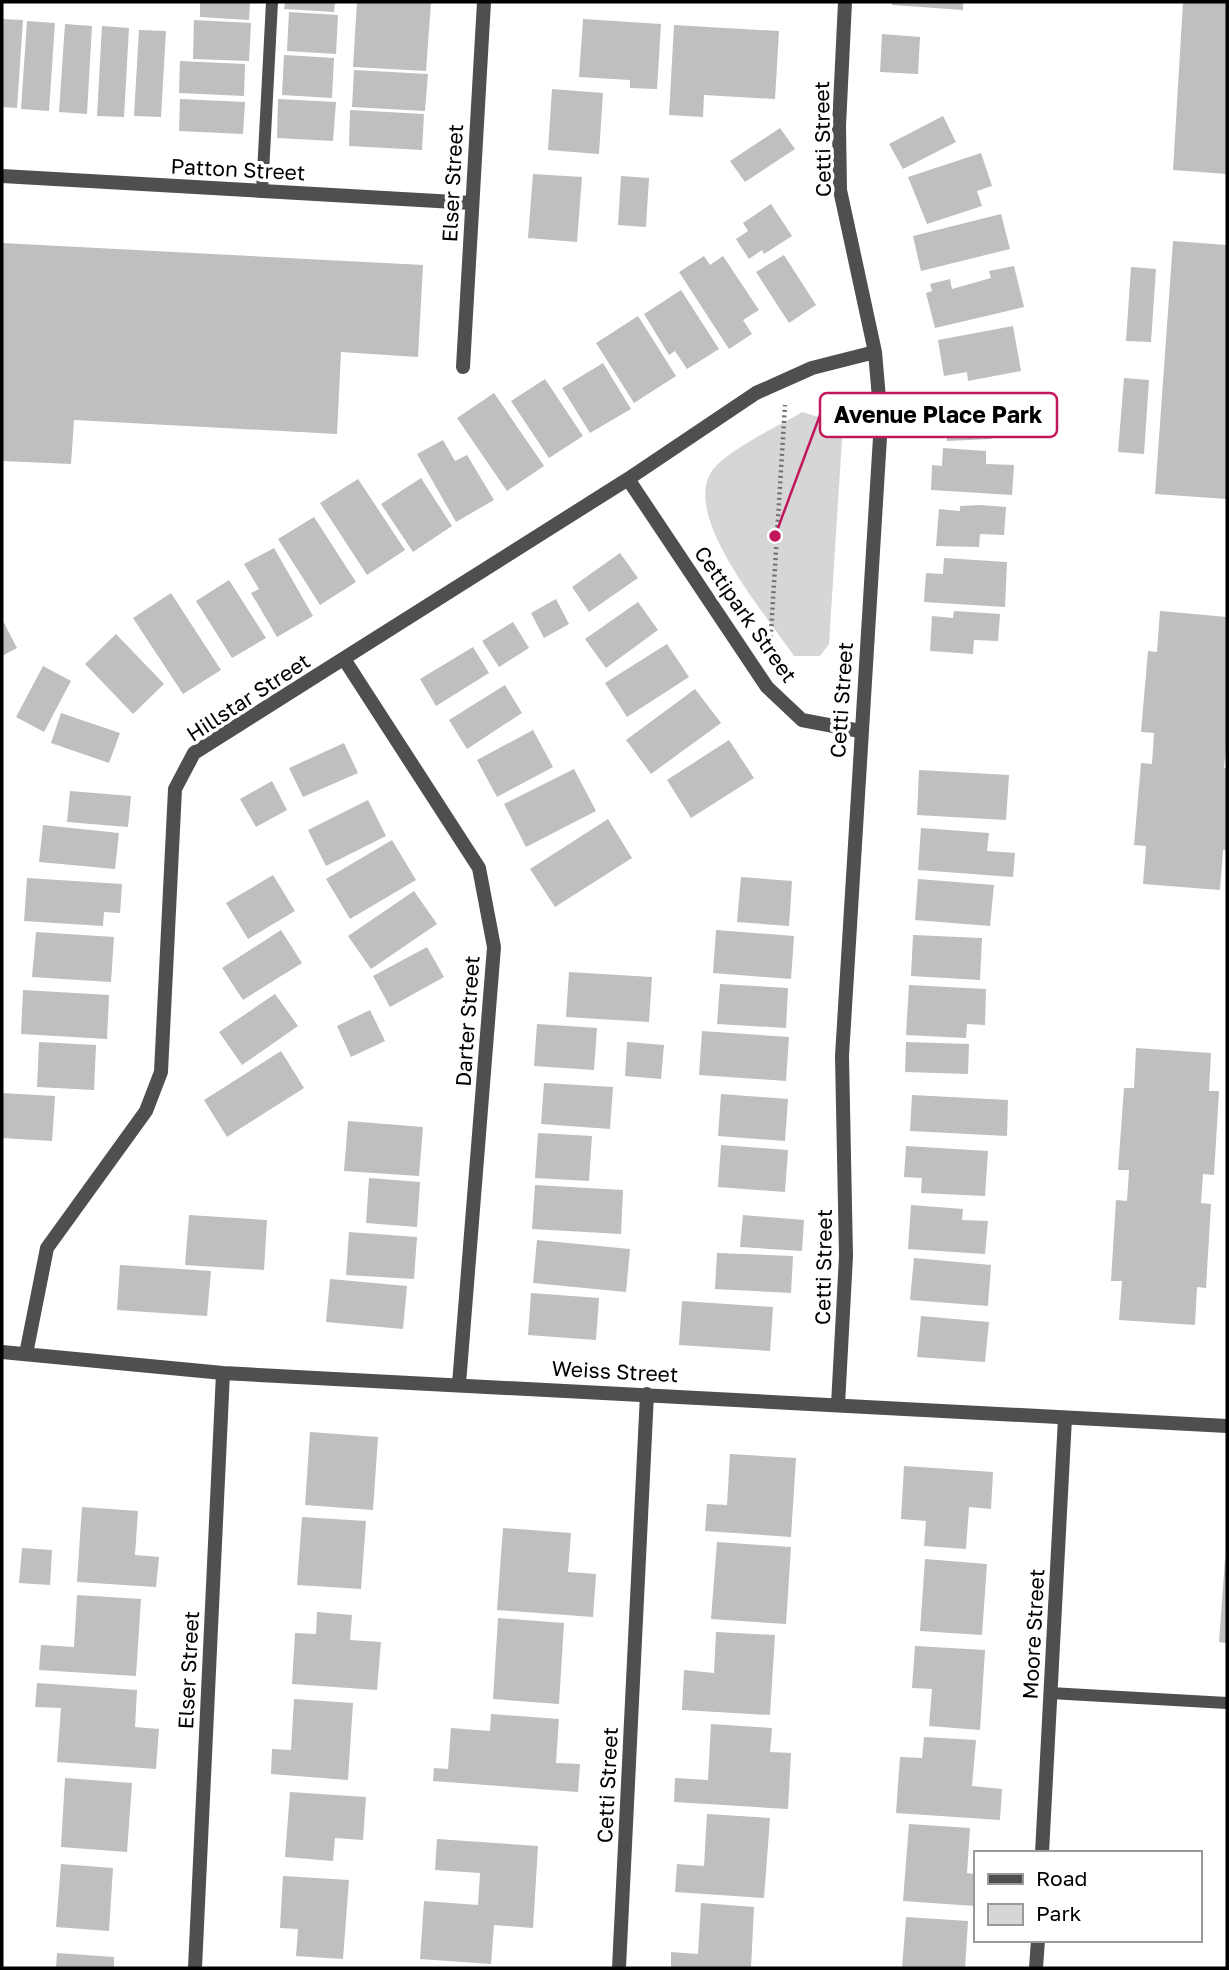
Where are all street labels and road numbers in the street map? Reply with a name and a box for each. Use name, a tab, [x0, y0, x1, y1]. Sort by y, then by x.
street label: Cetti Street	[808, 81, 836, 197]
street label: Elser Street	[436, 123, 468, 243]
street label: Patton Street	[170, 152, 306, 186]
street label: Cettipark Street	[689, 541, 803, 687]
street label: Cetti Street	[824, 641, 858, 759]
street label: Hillstar Street	[181, 647, 315, 747]
street label: Darter Street	[449, 955, 485, 1087]
street label: Cetti Street	[809, 1209, 837, 1325]
street label: Weiss Street	[551, 1355, 679, 1387]
street label: Moore Street	[1017, 1568, 1049, 1700]
street label: Elser Street	[172, 1610, 204, 1730]
street label: Cetti Street	[591, 1726, 623, 1844]

